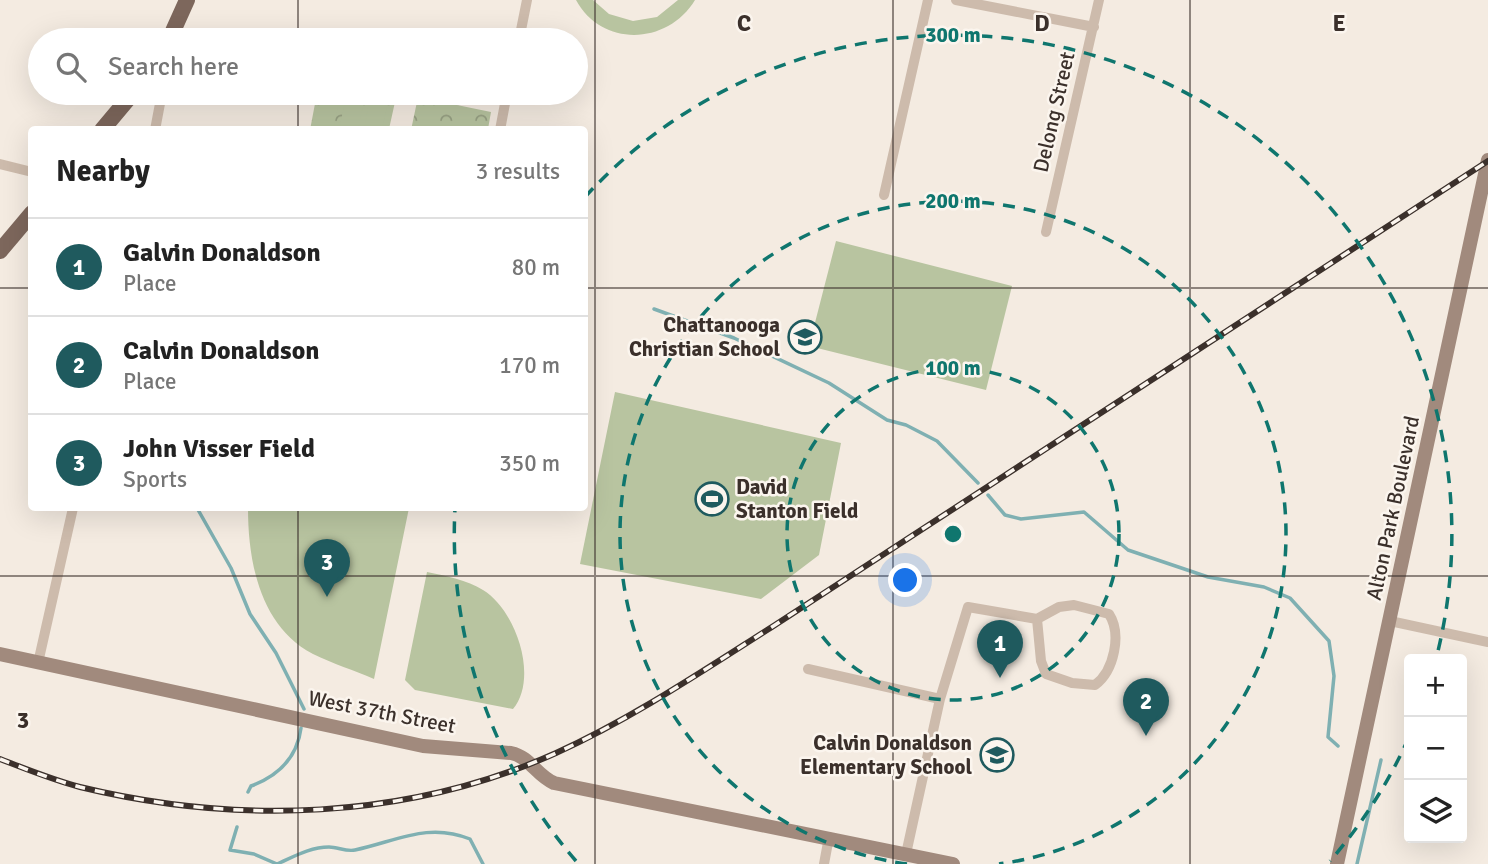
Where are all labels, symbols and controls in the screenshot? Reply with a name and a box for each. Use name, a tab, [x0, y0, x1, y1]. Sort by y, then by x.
text: C	[737, 9, 751, 38]
text: D	[1034, 9, 1050, 38]
text: E	[1332, 9, 1346, 38]
text: 300 m	[925, 22, 981, 48]
search box	[28, 28, 588, 105]
icon: search	[52, 48, 90, 86]
street label: Delong Street	[1028, 49, 1080, 175]
text: Search here	[108, 51, 239, 83]
text: Nearby	[56, 153, 150, 190]
text: 3 results	[476, 157, 560, 186]
text: 200 m	[925, 188, 981, 214]
text: Galvin Donaldson	[123, 237, 321, 269]
text: 1	[73, 253, 85, 282]
text: 80 m	[512, 253, 560, 282]
text: Place	[123, 269, 177, 298]
place label: Chattanooga Christian School	[629, 312, 780, 362]
school or university icon: Chattanooga Christian School	[786, 318, 824, 356]
text: Calvin Donaldson	[123, 335, 319, 367]
text: 2	[73, 351, 85, 380]
text: 170 m	[499, 351, 560, 380]
text: 100 m	[925, 355, 981, 381]
text: Place	[123, 367, 177, 396]
street label: Alton Park Boulevard	[1361, 413, 1425, 603]
text: John Visser Field	[123, 433, 315, 465]
text: 3	[73, 449, 85, 478]
text: 350 m	[499, 449, 560, 478]
text: Sports	[123, 465, 187, 494]
place label: David Stanton Field	[736, 474, 858, 524]
sports icon: David Stanton Field	[693, 480, 731, 518]
centre of rings	[941, 522, 965, 546]
pin: 3	[304, 539, 350, 597]
your location	[888, 563, 922, 597]
pin: 1	[977, 620, 1023, 678]
map controls	[1404, 654, 1467, 843]
button: +	[1404, 654, 1467, 717]
pin: 2	[1123, 678, 1169, 736]
street label: West 37th Street	[306, 685, 458, 739]
text: 3	[17, 706, 29, 735]
button: −	[1404, 717, 1467, 780]
place label: Calvin Donaldson Elementary School	[800, 730, 972, 780]
school or university icon: Calvin Donaldson Elementary School	[978, 736, 1016, 774]
button: layers	[1404, 780, 1467, 843]

